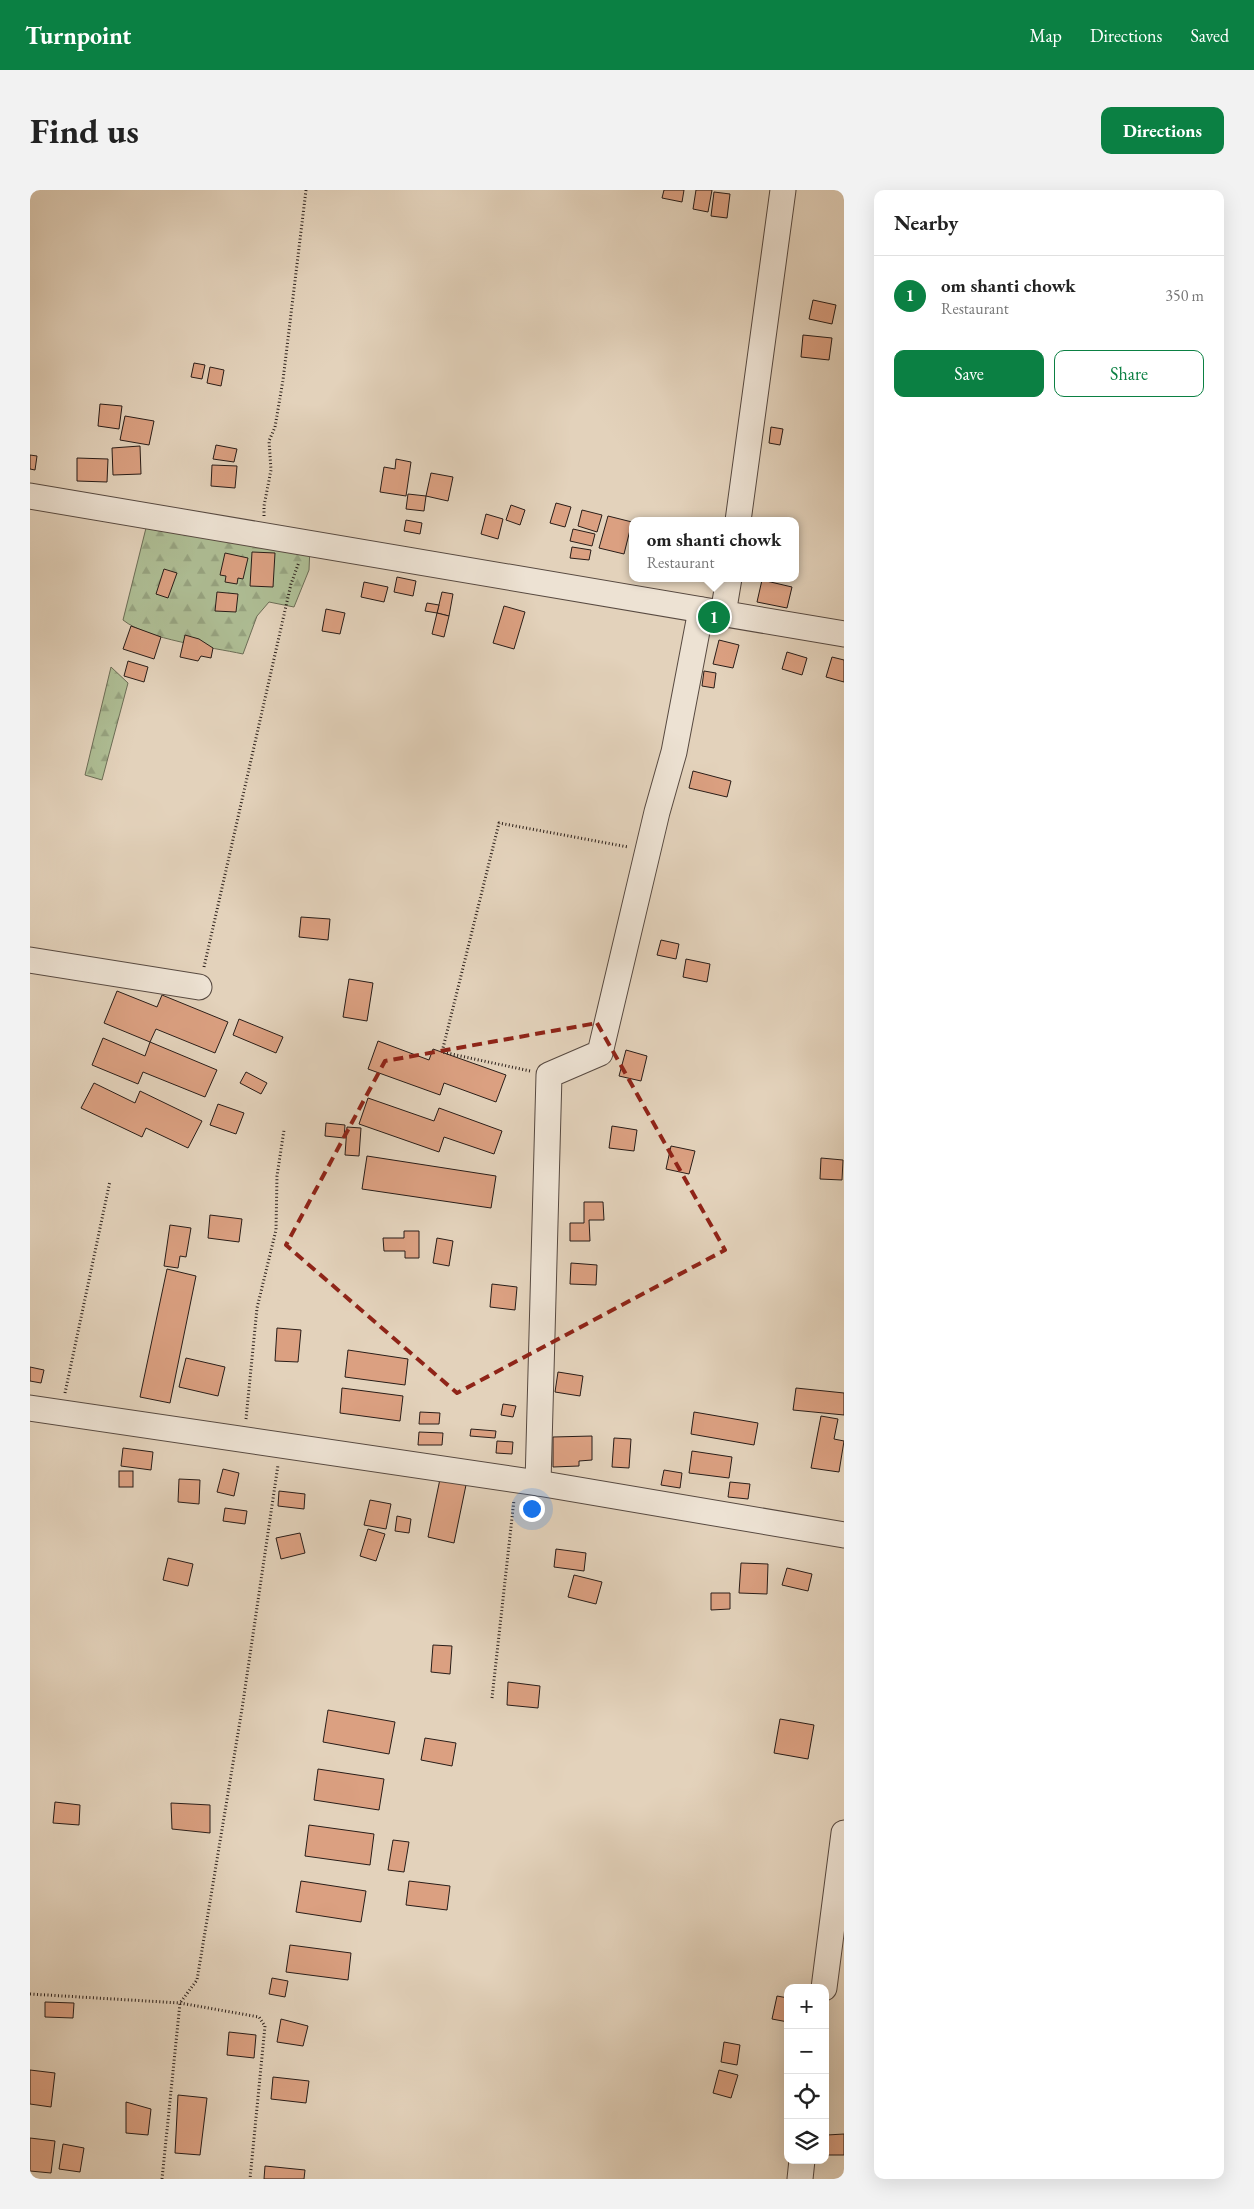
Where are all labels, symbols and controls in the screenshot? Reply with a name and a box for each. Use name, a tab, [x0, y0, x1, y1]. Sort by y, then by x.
text: Turnpoint	[25, 20, 131, 51]
text: Map	[1030, 24, 1062, 47]
text: Directions	[1090, 24, 1162, 47]
text: Saved	[1190, 24, 1229, 47]
button: Directions	[1101, 107, 1224, 154]
text: Find us	[30, 108, 139, 153]
text: Nearby	[894, 209, 958, 236]
text: om shanti chowk	[941, 273, 1076, 298]
text: 1	[906, 285, 914, 306]
text: 350 m	[1165, 285, 1204, 306]
text: Restaurant	[941, 298, 1009, 319]
button: Save	[894, 350, 1044, 397]
button: Share	[1054, 350, 1204, 397]
popup	[629, 517, 799, 582]
text: om shanti chowk	[647, 527, 781, 552]
text: Restaurant	[647, 552, 714, 573]
pin: 1	[698, 598, 730, 636]
your location	[519, 1496, 545, 1522]
map controls	[784, 1984, 829, 2164]
button: +	[784, 1984, 829, 2029]
button: −	[784, 2029, 829, 2074]
button: locate	[784, 2074, 829, 2119]
button: layers	[784, 2119, 829, 2164]

